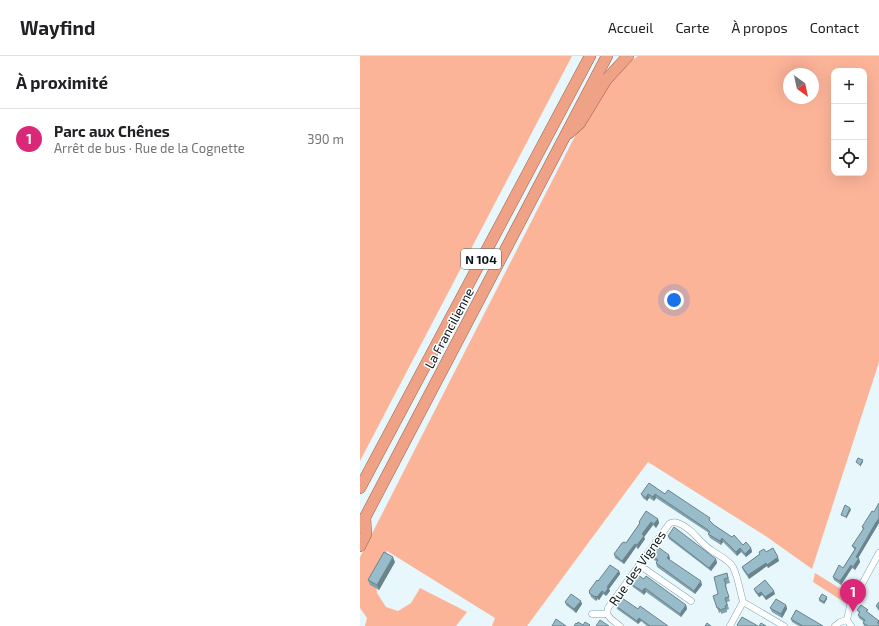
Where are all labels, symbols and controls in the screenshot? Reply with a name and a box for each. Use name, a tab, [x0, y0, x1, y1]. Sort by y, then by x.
text: Wayfind	[20, 16, 95, 39]
text: Accueil	[608, 19, 653, 36]
text: Carte	[675, 19, 710, 36]
text: À propos	[732, 19, 788, 36]
text: Contact	[810, 19, 859, 36]
north arrow	[783, 68, 819, 104]
map controls	[831, 68, 867, 176]
button: +	[831, 68, 867, 104]
text: À proximité	[16, 72, 108, 92]
button: −	[831, 104, 867, 140]
text: Parc aux Chênes	[54, 122, 170, 140]
text: 1	[26, 131, 32, 147]
text: 390 m	[307, 131, 344, 147]
text: Arrêt de bus · Rue de la Cognette	[54, 140, 245, 156]
button: locate	[831, 140, 867, 176]
road number: N 104	[461, 249, 501, 269]
street label: La Francilienne	[421, 285, 477, 371]
your location	[664, 290, 684, 310]
street label: Rue des Vignes	[605, 527, 669, 609]
pin: 1	[840, 579, 866, 612]

